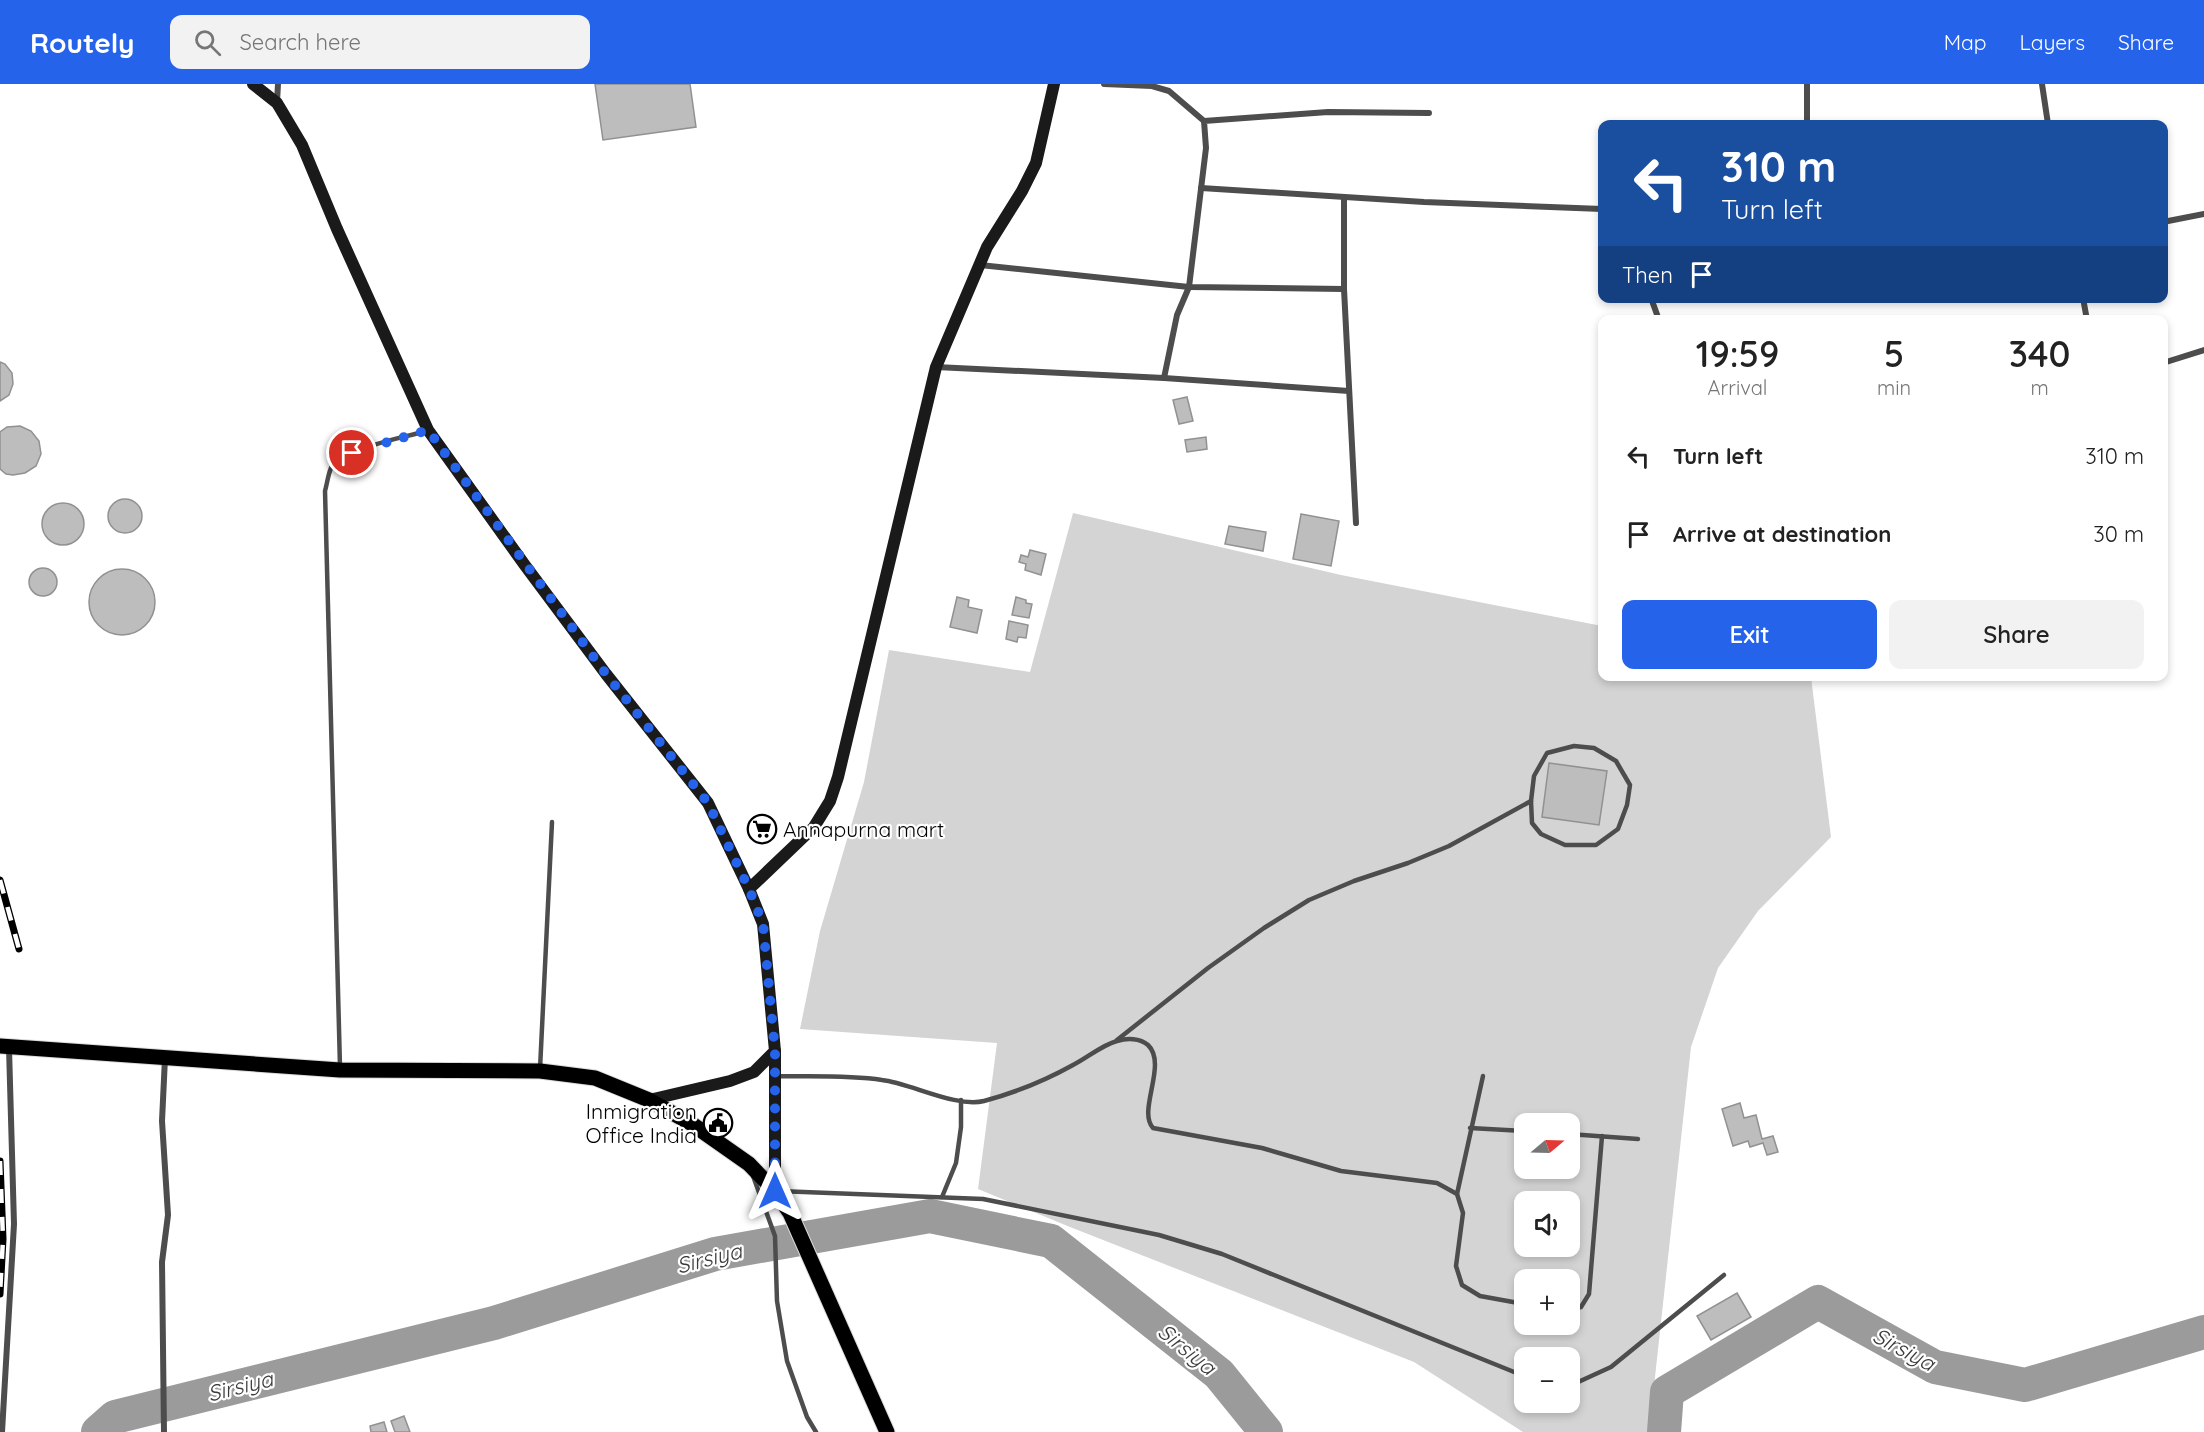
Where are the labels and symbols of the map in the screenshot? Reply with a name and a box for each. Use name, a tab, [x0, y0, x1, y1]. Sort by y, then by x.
pin	[326, 427, 377, 478]
supermarket icon: Annapurna mart	[746, 813, 778, 845]
place label: Annapurna mart	[783, 816, 944, 842]
place label: Inmigration Office India	[586, 1098, 697, 1148]
public building icon: Inmigration Office India	[702, 1107, 734, 1139]
north arrow	[1514, 1113, 1580, 1179]
position arrow	[743, 1159, 807, 1223]
water label: Sirsiya	[673, 1236, 746, 1280]
water label: Sirsiya	[1152, 1317, 1223, 1382]
water label: Sirsiya	[1868, 1321, 1941, 1378]
water label: Sirsiya	[204, 1364, 277, 1408]

